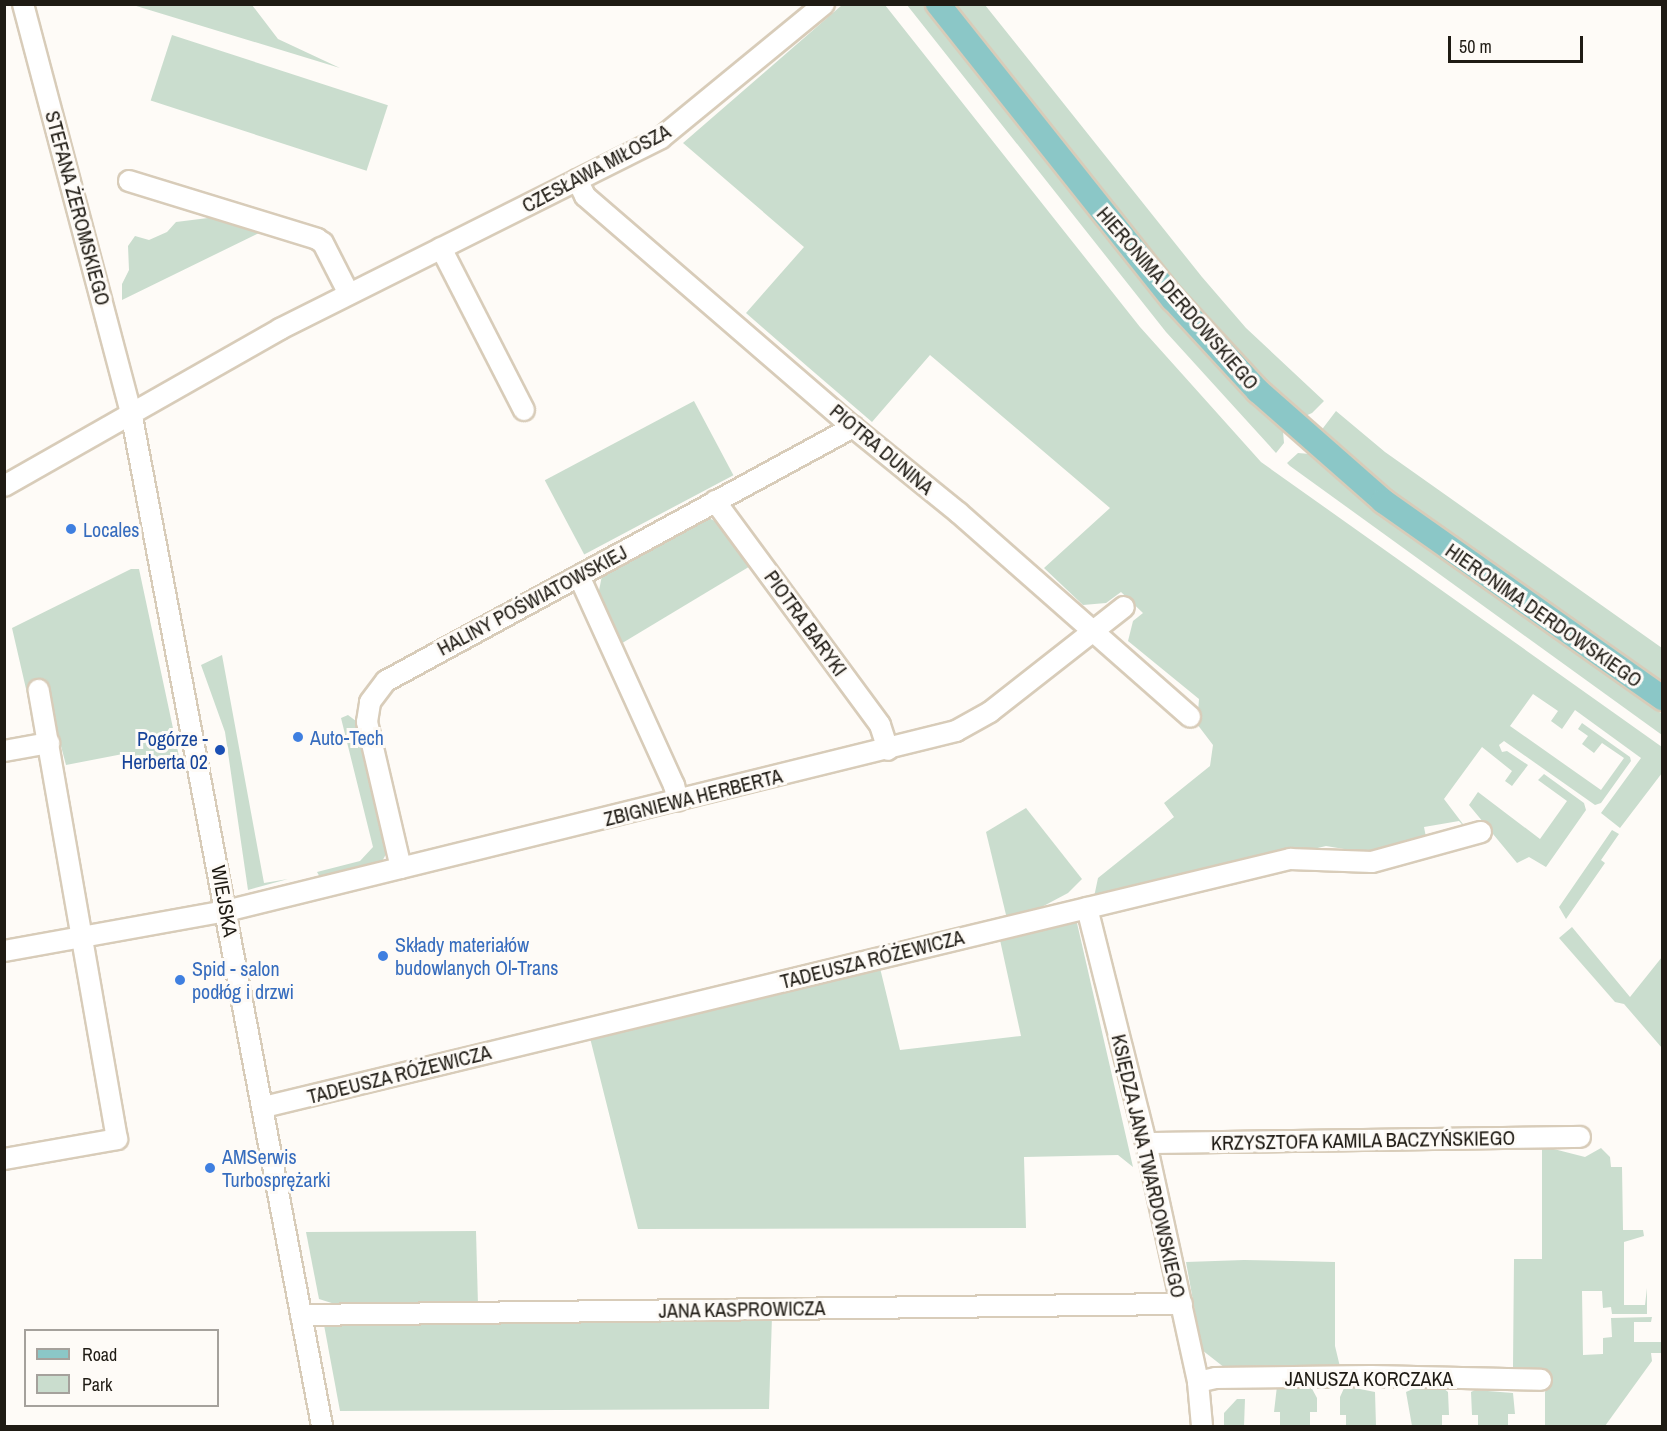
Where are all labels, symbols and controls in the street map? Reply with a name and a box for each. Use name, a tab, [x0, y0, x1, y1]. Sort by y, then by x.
scale bar	[1451, 24, 1586, 62]
text: 50 m	[1459, 34, 1492, 59]
street label: STEFANA ŻEROMSKIEGO	[40, 108, 116, 308]
street label: CZESŁAWA MIŁOSZA	[517, 119, 675, 217]
street label: HIERONIMA DERDOWSKIEGO	[1092, 201, 1264, 395]
street label: PIOTRA DUNINA	[825, 399, 939, 499]
place label: Locales	[83, 517, 140, 541]
marker: Locales	[64, 522, 78, 536]
street label: HIERONIMA DERDOWSKIEGO	[1441, 538, 1647, 692]
street label: HALINY POŚWIATOWSKIEJ	[433, 540, 631, 660]
street label: PIOTRA BARYKI	[759, 565, 853, 681]
place label: Auto-Tech	[310, 725, 384, 749]
place label: Pogórze - Herberta 02	[121, 726, 208, 773]
marker: Auto-Tech	[291, 730, 305, 744]
marker: Pogórze - Herberta 02	[213, 743, 227, 757]
street label: ZBIGNIEWA HERBERTA	[601, 763, 785, 831]
street label: WIEJSKA	[207, 863, 243, 939]
street label: TADEUSZA RÓŻEWICZA	[777, 924, 967, 994]
place label: Składy materiałów budowlanych Ol-Trans	[395, 933, 558, 980]
marker: Składy materiałów budowlanych Ol-Trans	[376, 949, 390, 963]
place label: Spid - salon podłóg i drzwi	[192, 957, 294, 1004]
marker: Spid - salon podłóg i drzwi	[173, 973, 187, 987]
street label: KSIĘDZA JANA TWARDOWSKIEGO	[1107, 1031, 1191, 1301]
street label: TADEUSZA RÓŻEWICZA	[304, 1039, 494, 1109]
street label: KRZYSZTOFA KAMILA BACZYŃSKIEGO	[1210, 1125, 1516, 1155]
place label: AMSerwis Turbosprężarki	[222, 1144, 331, 1191]
marker: AMSerwis Turbosprężarki	[203, 1161, 217, 1175]
street label: JANA KASPROWICZA	[658, 1296, 826, 1322]
legend	[24, 1329, 219, 1407]
text: Road	[82, 1342, 117, 1367]
street label: JANUSZA KORCZAKA	[1284, 1366, 1454, 1390]
text: Park	[82, 1372, 112, 1397]

